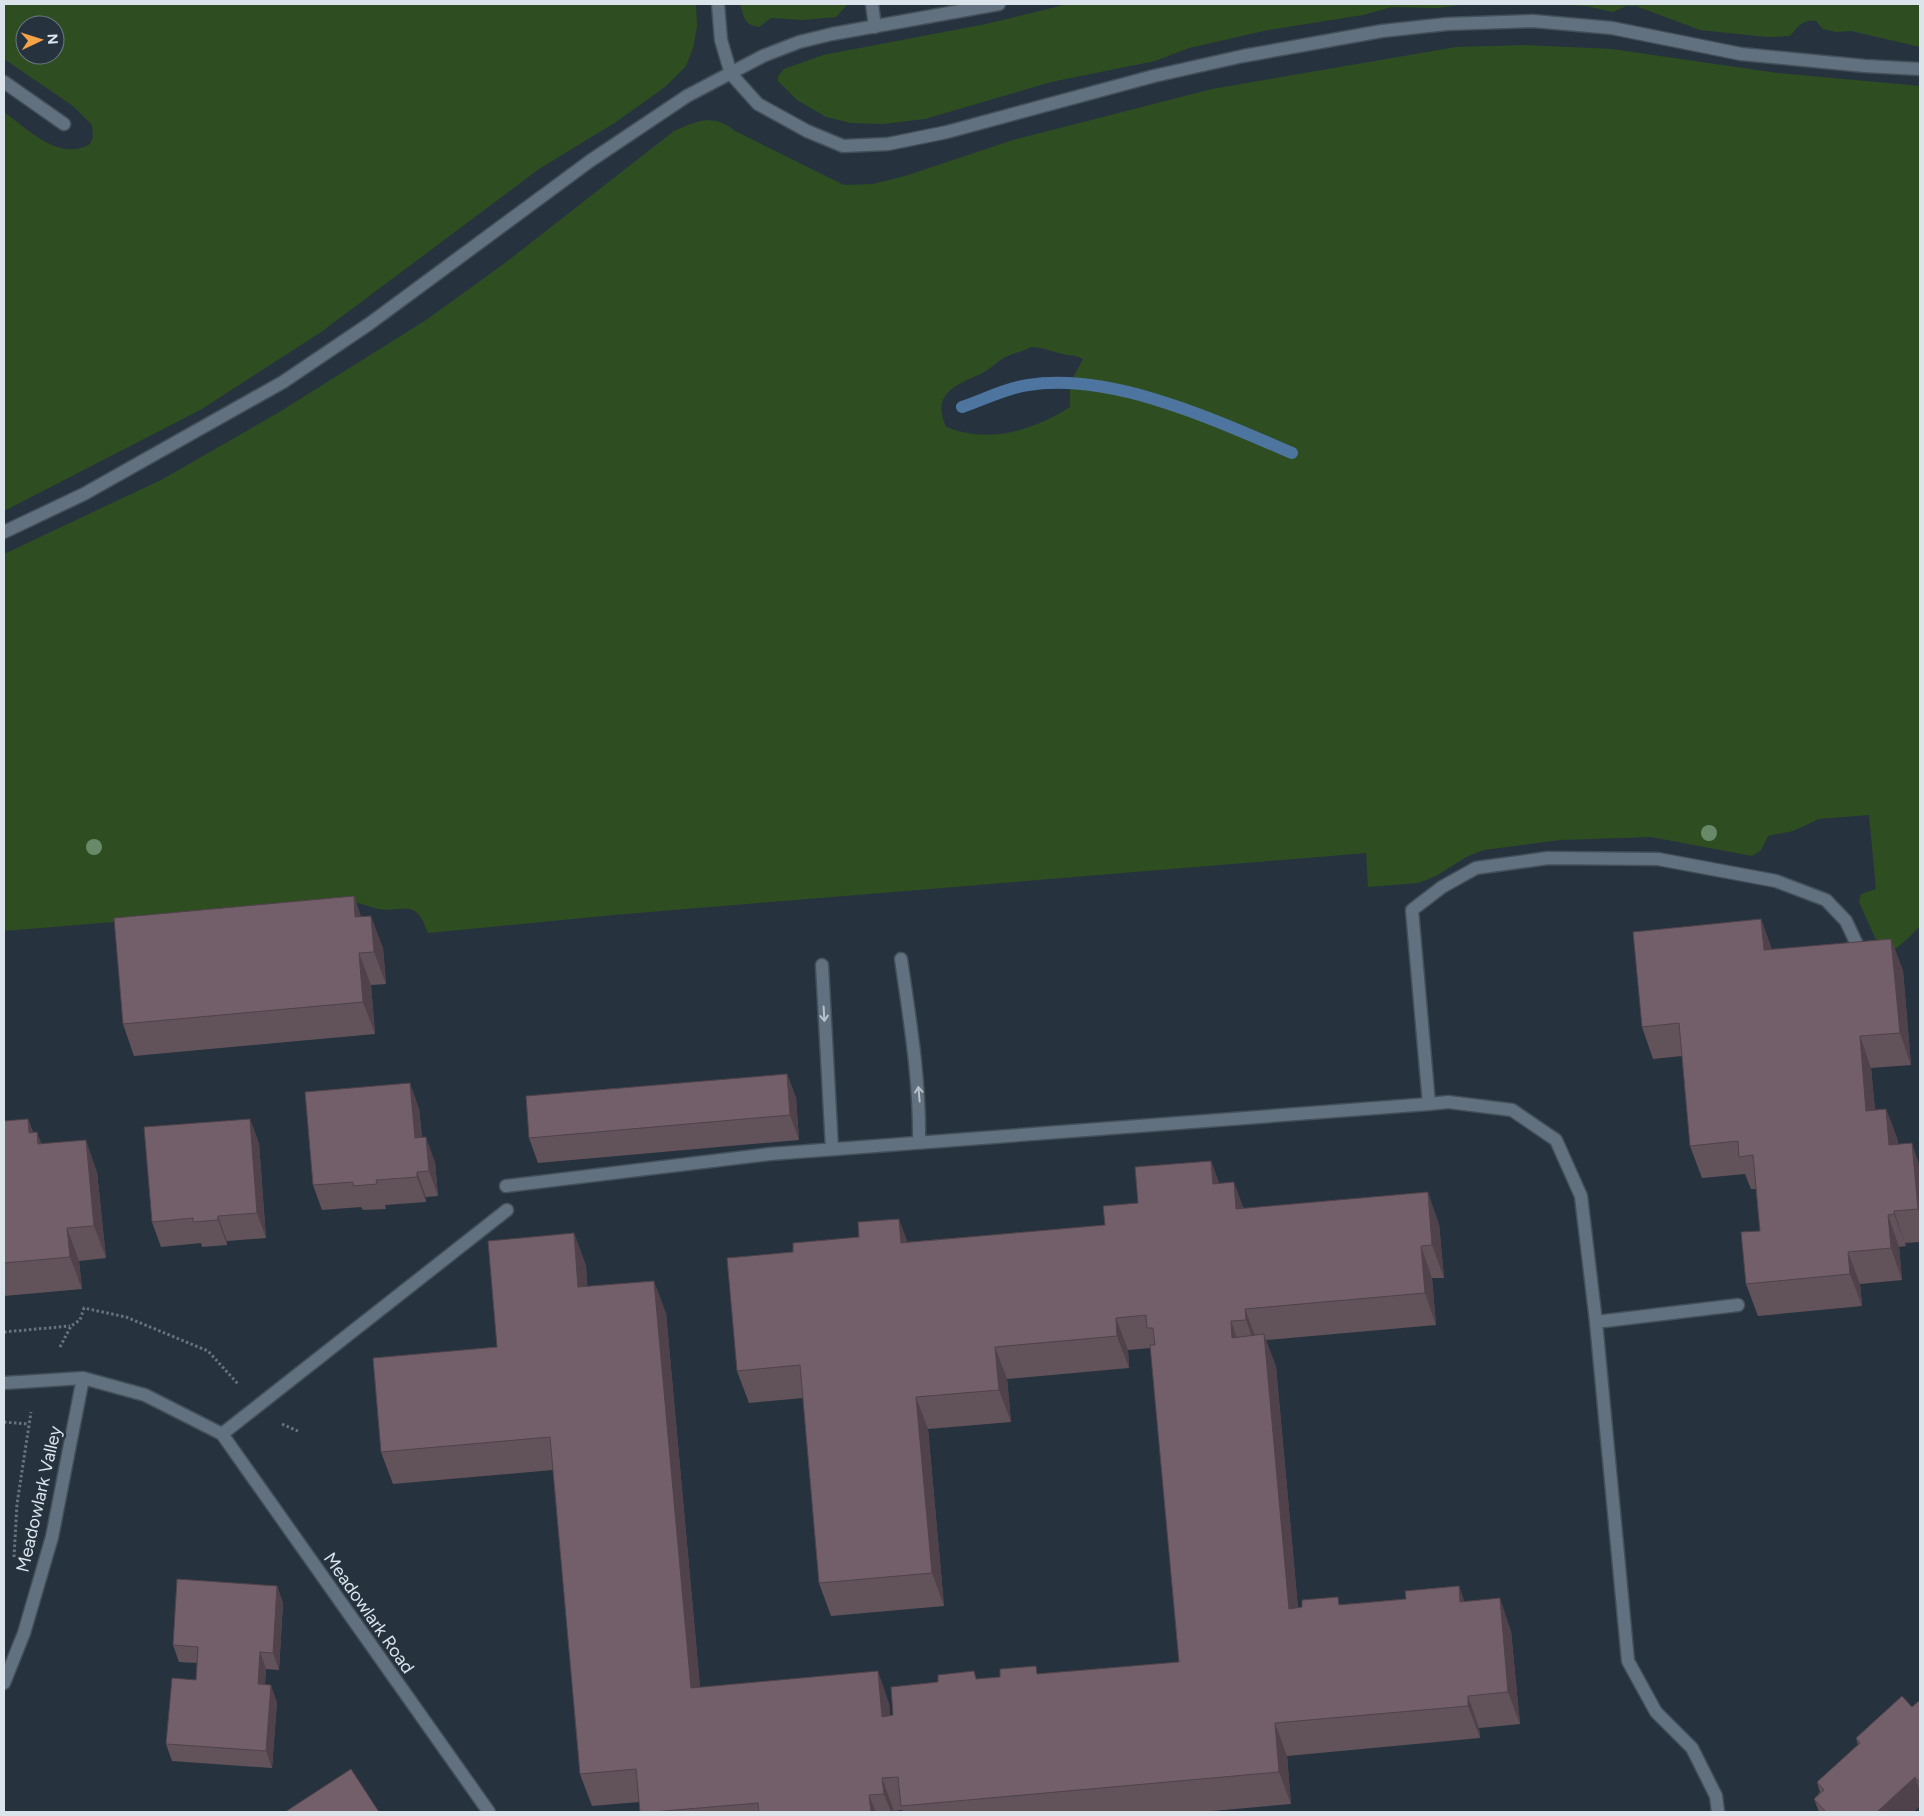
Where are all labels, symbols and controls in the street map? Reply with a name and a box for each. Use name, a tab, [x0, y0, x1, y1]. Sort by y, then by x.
north arrow	[15, 15, 65, 65]
text: N	[44, 33, 61, 45]
one-way arrow	[820, 1006, 829, 1022]
one-way arrow	[914, 1086, 924, 1102]
street label: Meadowlark Valley	[11, 1423, 67, 1574]
street label: Meadowlark Road	[319, 1548, 419, 1678]

